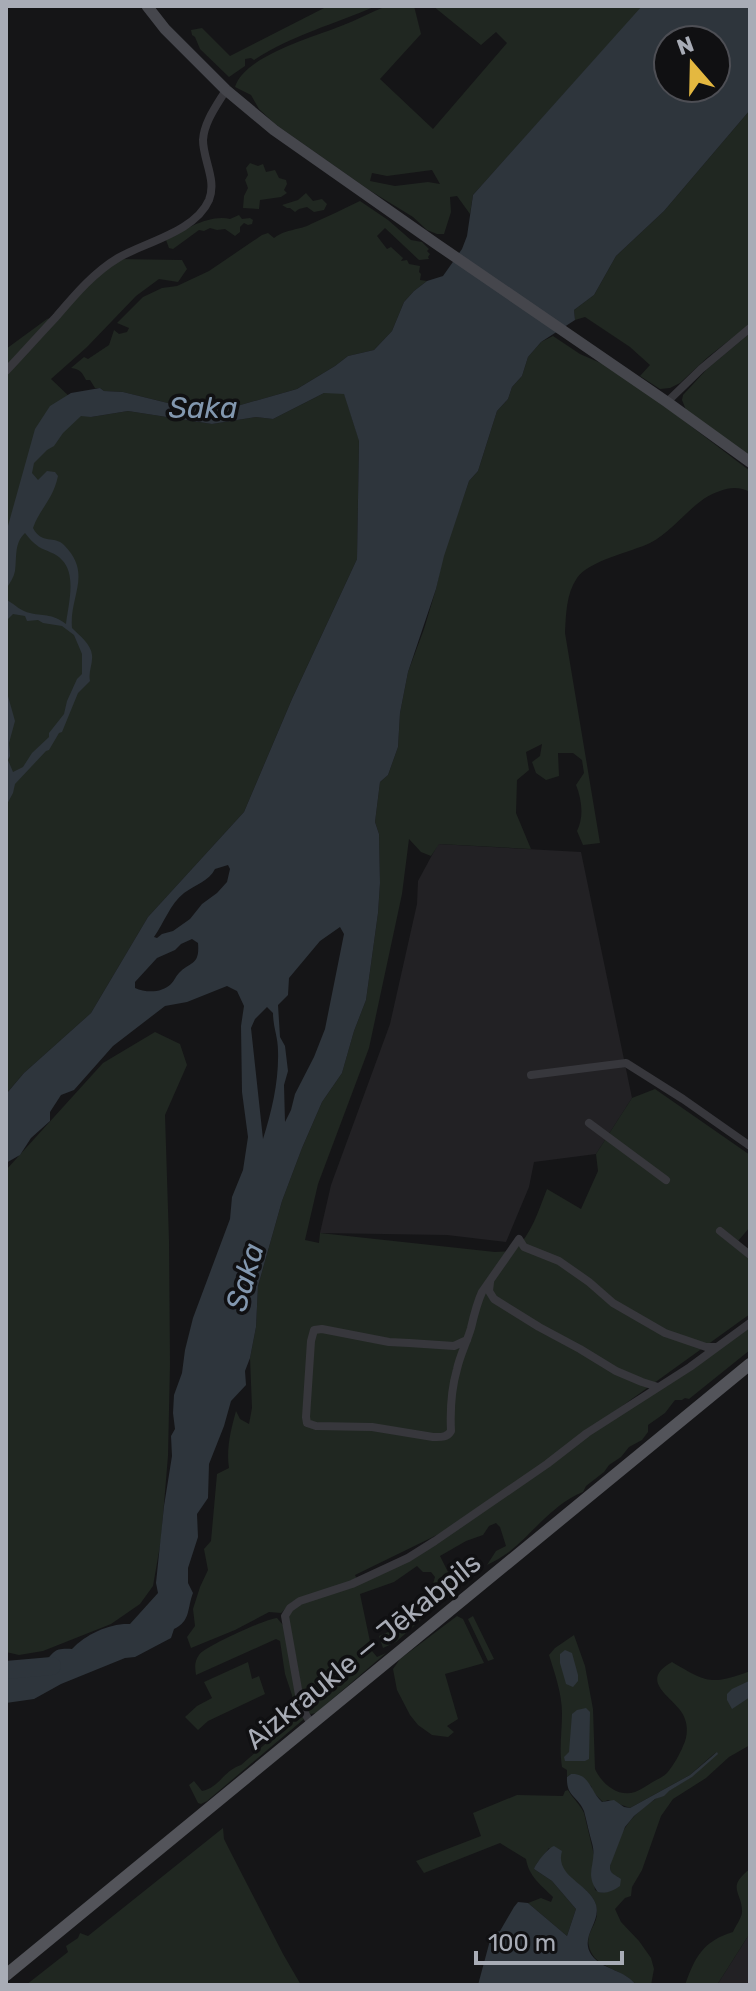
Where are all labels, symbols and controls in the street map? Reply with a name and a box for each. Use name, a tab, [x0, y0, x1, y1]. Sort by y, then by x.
north arrow	[652, 24, 732, 104]
text: N	[673, 30, 697, 61]
water label: Saka	[168, 390, 238, 426]
water label: Saka	[218, 1239, 272, 1315]
street label: Aizkraukle — Jēkabpils	[239, 1546, 487, 1756]
scale bar	[476, 1915, 622, 1965]
text: 100 m	[488, 1929, 556, 1957]

